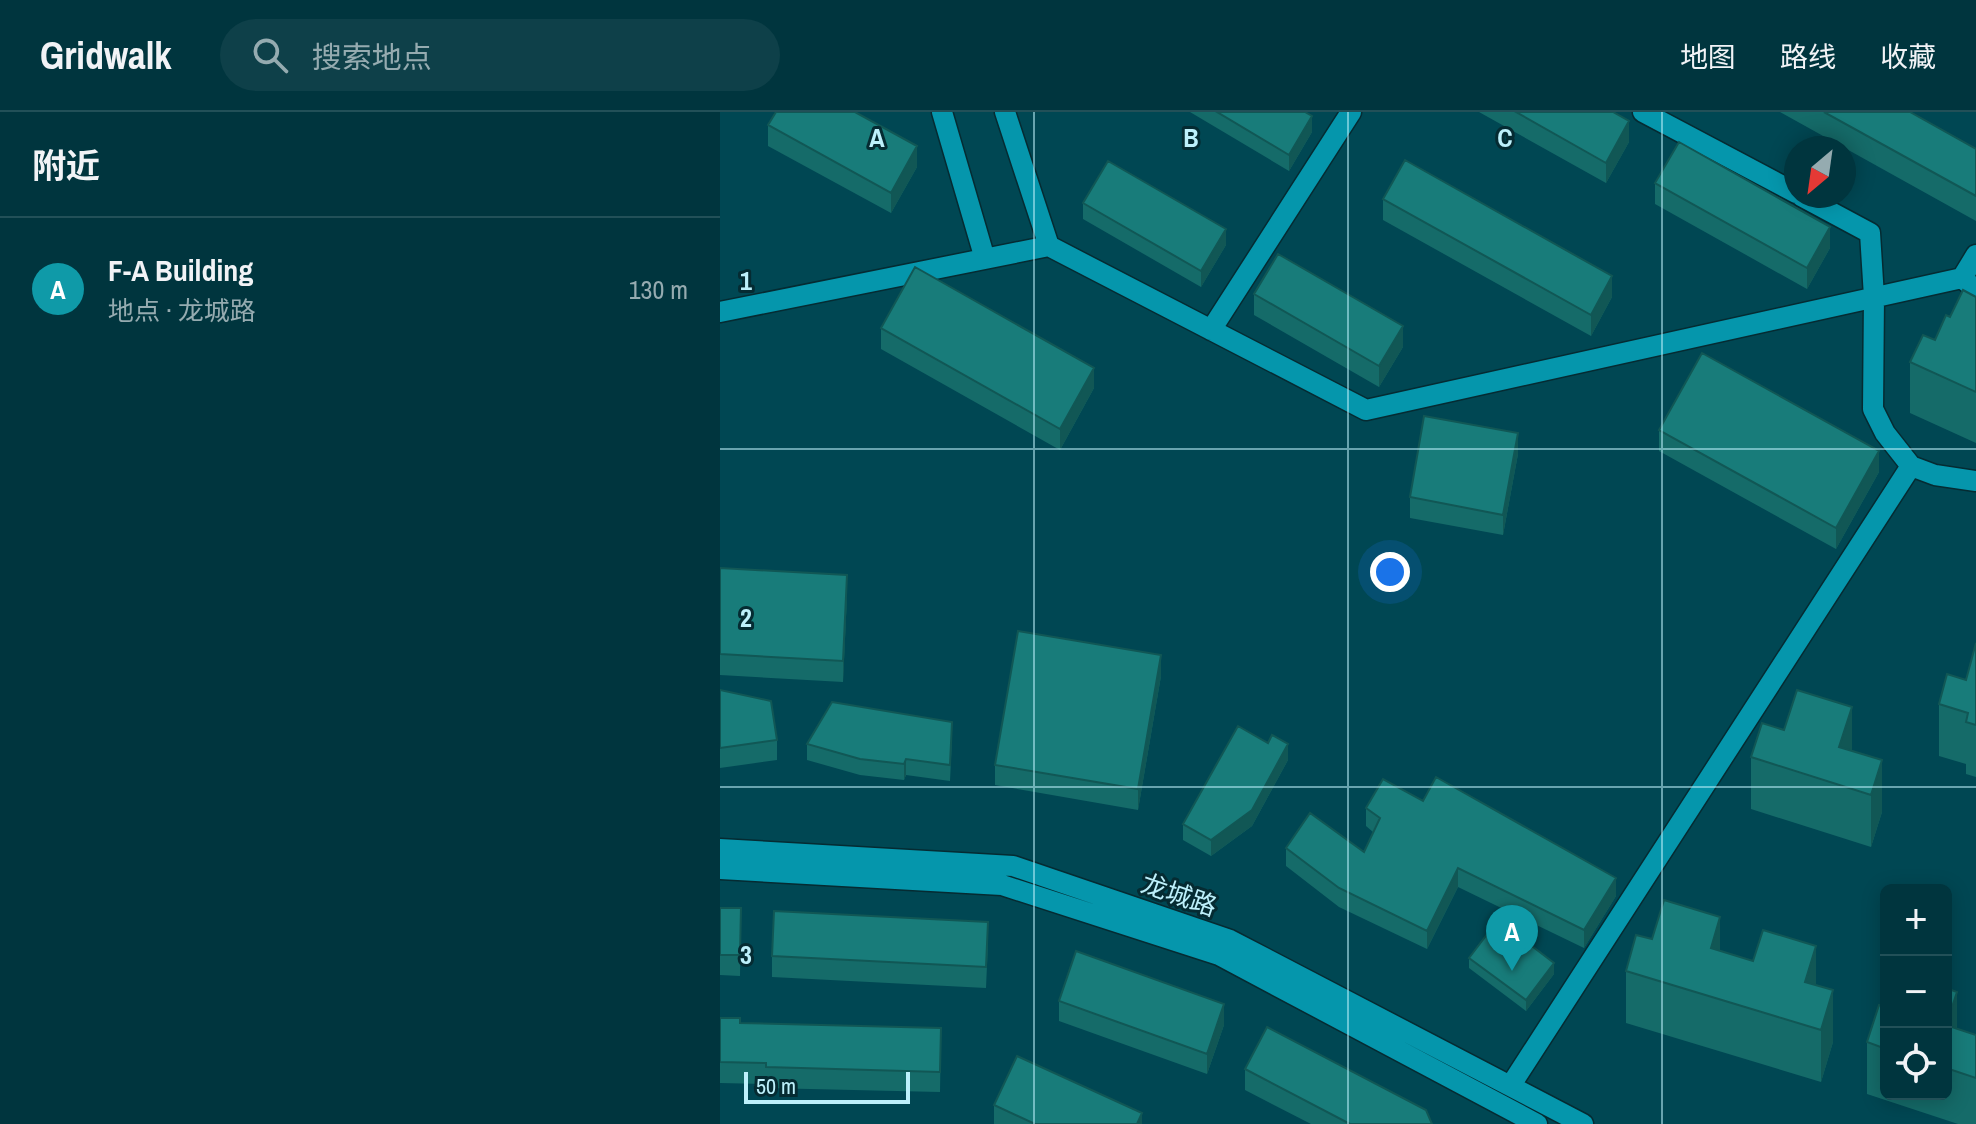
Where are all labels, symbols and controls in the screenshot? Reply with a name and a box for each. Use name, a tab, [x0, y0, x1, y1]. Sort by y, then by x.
search box	[220, 19, 780, 91]
text: Gridwalk	[40, 30, 172, 81]
icon: search	[248, 33, 292, 77]
text: 搜索地点	[312, 37, 432, 77]
text: 地图	[1680, 38, 1736, 76]
text: 路线	[1780, 38, 1836, 76]
text: 收藏	[1880, 38, 1936, 76]
text: A	[869, 120, 885, 155]
text: B	[1183, 120, 1199, 155]
text: C	[1497, 120, 1513, 155]
north arrow	[1784, 136, 1856, 208]
text: 附近	[32, 143, 100, 189]
text: F-A Building	[108, 250, 253, 290]
text: 1	[740, 263, 752, 298]
text: A	[50, 272, 66, 307]
text: 130 m	[629, 272, 688, 307]
text: 地点 · 龙城路	[108, 293, 256, 328]
your location	[1370, 552, 1410, 592]
text: 2	[740, 600, 752, 635]
street label: 龙城路	[1137, 865, 1222, 924]
map controls	[1880, 884, 1952, 1100]
button: +	[1880, 884, 1952, 956]
pin: A	[1486, 905, 1538, 971]
text: 3	[740, 937, 752, 972]
button: −	[1880, 956, 1952, 1028]
button: locate	[1880, 1028, 1952, 1100]
scale bar	[744, 1068, 910, 1104]
text: 50 m	[756, 1071, 796, 1101]

